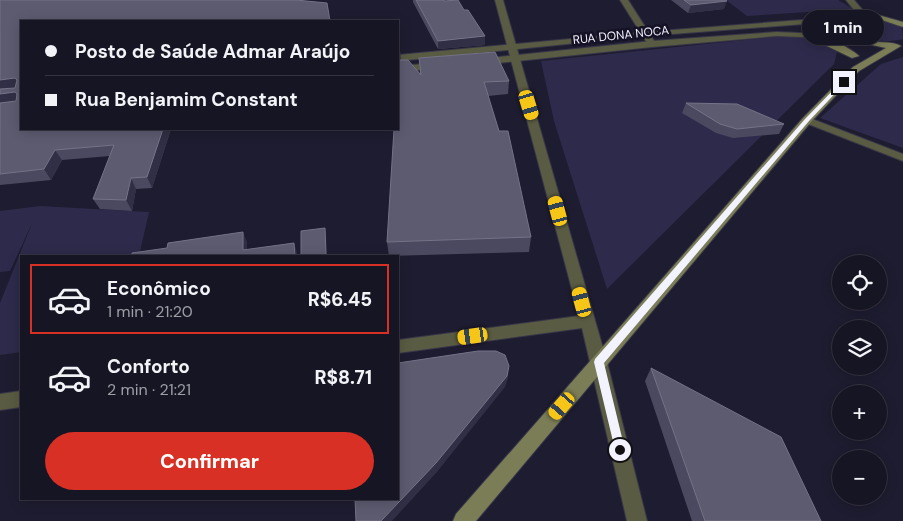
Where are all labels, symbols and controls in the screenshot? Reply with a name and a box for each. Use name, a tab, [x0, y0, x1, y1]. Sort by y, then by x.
callout: 1 min	[803, 9, 885, 44]
text: 1 min	[823, 17, 863, 38]
street label: RUA DONA NOCA	[572, 22, 670, 48]
text: Posto de Saúde Admar Araújo	[75, 39, 350, 64]
route end	[833, 71, 855, 93]
text: Rua Benjamim Constant	[75, 87, 298, 112]
car	[517, 88, 540, 122]
car	[546, 195, 569, 227]
map controls	[832, 255, 887, 505]
button: locate	[832, 255, 887, 310]
text: Econômico	[107, 276, 211, 301]
icon: car	[47, 277, 92, 322]
car	[570, 286, 593, 318]
text: R$6.45	[308, 287, 372, 312]
text: 1 min · 21:20	[107, 301, 193, 322]
button: layers	[832, 320, 887, 375]
car	[457, 326, 488, 346]
text: Conforto	[107, 354, 190, 379]
icon: car	[47, 355, 92, 400]
text: R$8.71	[314, 365, 372, 390]
text: 2 min · 21:21	[107, 379, 191, 400]
button: +	[832, 385, 887, 440]
car	[546, 390, 577, 422]
button: Confirmar	[45, 432, 374, 490]
route start	[609, 439, 631, 461]
button: −	[832, 450, 887, 505]

